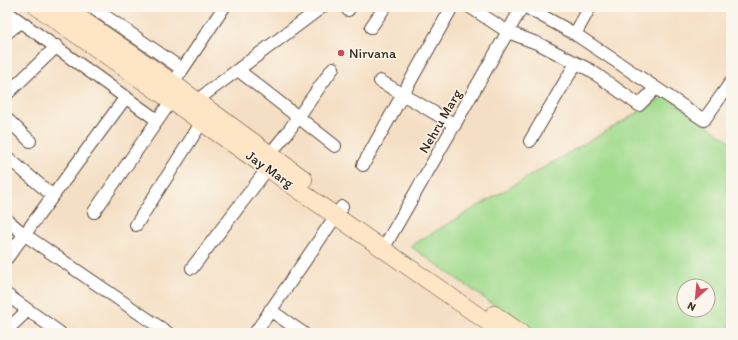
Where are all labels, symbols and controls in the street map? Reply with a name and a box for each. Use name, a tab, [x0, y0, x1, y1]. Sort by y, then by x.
place label: Nirvana	[349, 45, 397, 62]
marker: Nirvana	[336, 48, 346, 58]
street label: Nehru Marg	[415, 86, 466, 156]
street label: Jay Marg	[243, 147, 297, 192]
north arrow	[676, 278, 716, 318]
text: N	[685, 299, 698, 314]

